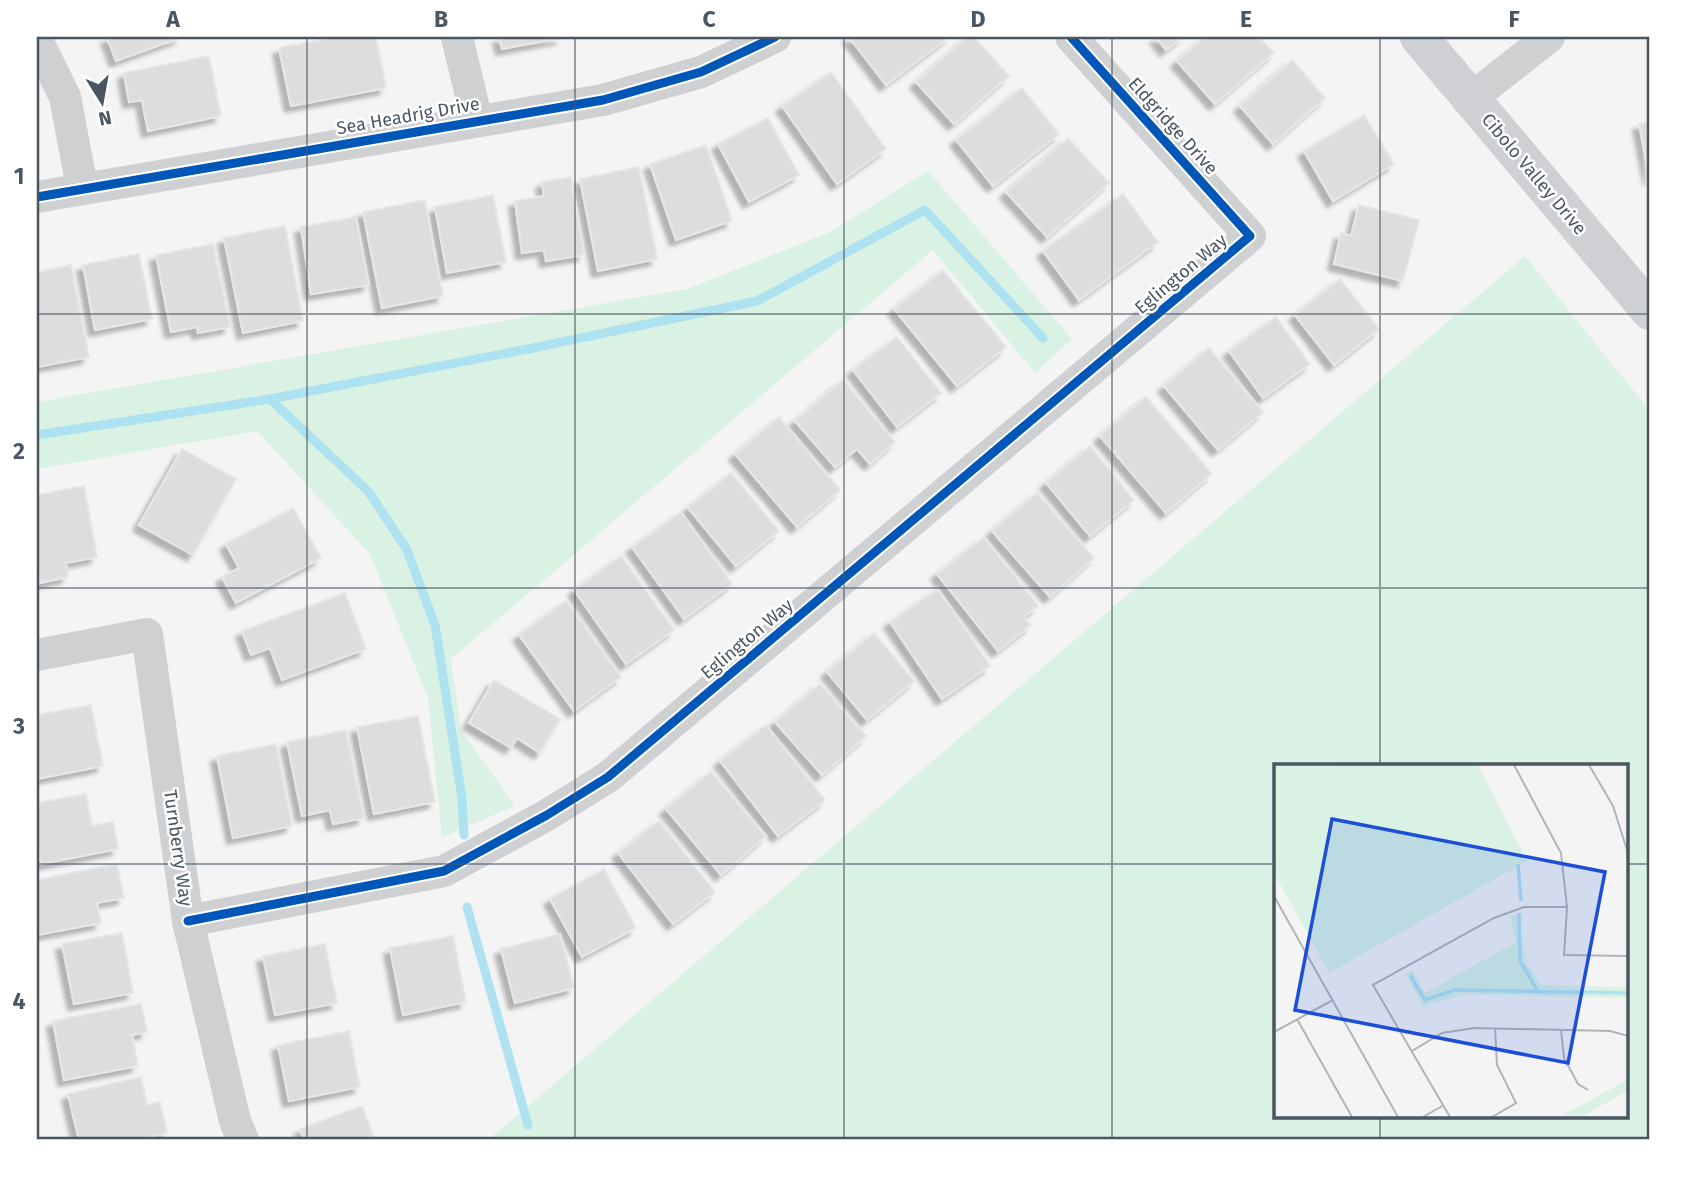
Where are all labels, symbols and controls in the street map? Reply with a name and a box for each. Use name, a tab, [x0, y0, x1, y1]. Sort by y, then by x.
text: A	[165, 5, 180, 33]
text: B	[434, 5, 448, 33]
text: C	[702, 5, 716, 33]
text: D	[971, 5, 986, 33]
text: E	[1240, 5, 1252, 33]
text: F	[1508, 5, 1520, 33]
north arrow	[66, 66, 136, 136]
street label: Eldgridge Drive	[1124, 73, 1222, 179]
street label: Sea Headrig Drive	[335, 93, 481, 139]
text: N	[97, 106, 114, 131]
street label: Cibolo Valley Drive	[1477, 109, 1591, 239]
text: 1	[14, 162, 24, 190]
street label: Eglington Way	[1130, 229, 1232, 319]
text: 2	[13, 437, 25, 465]
street label: Eglington Way	[696, 594, 798, 684]
text: 3	[12, 712, 25, 740]
inset map	[1274, 764, 1628, 1118]
street label: Turnberry Way	[159, 788, 197, 908]
text: 4	[13, 987, 26, 1015]

